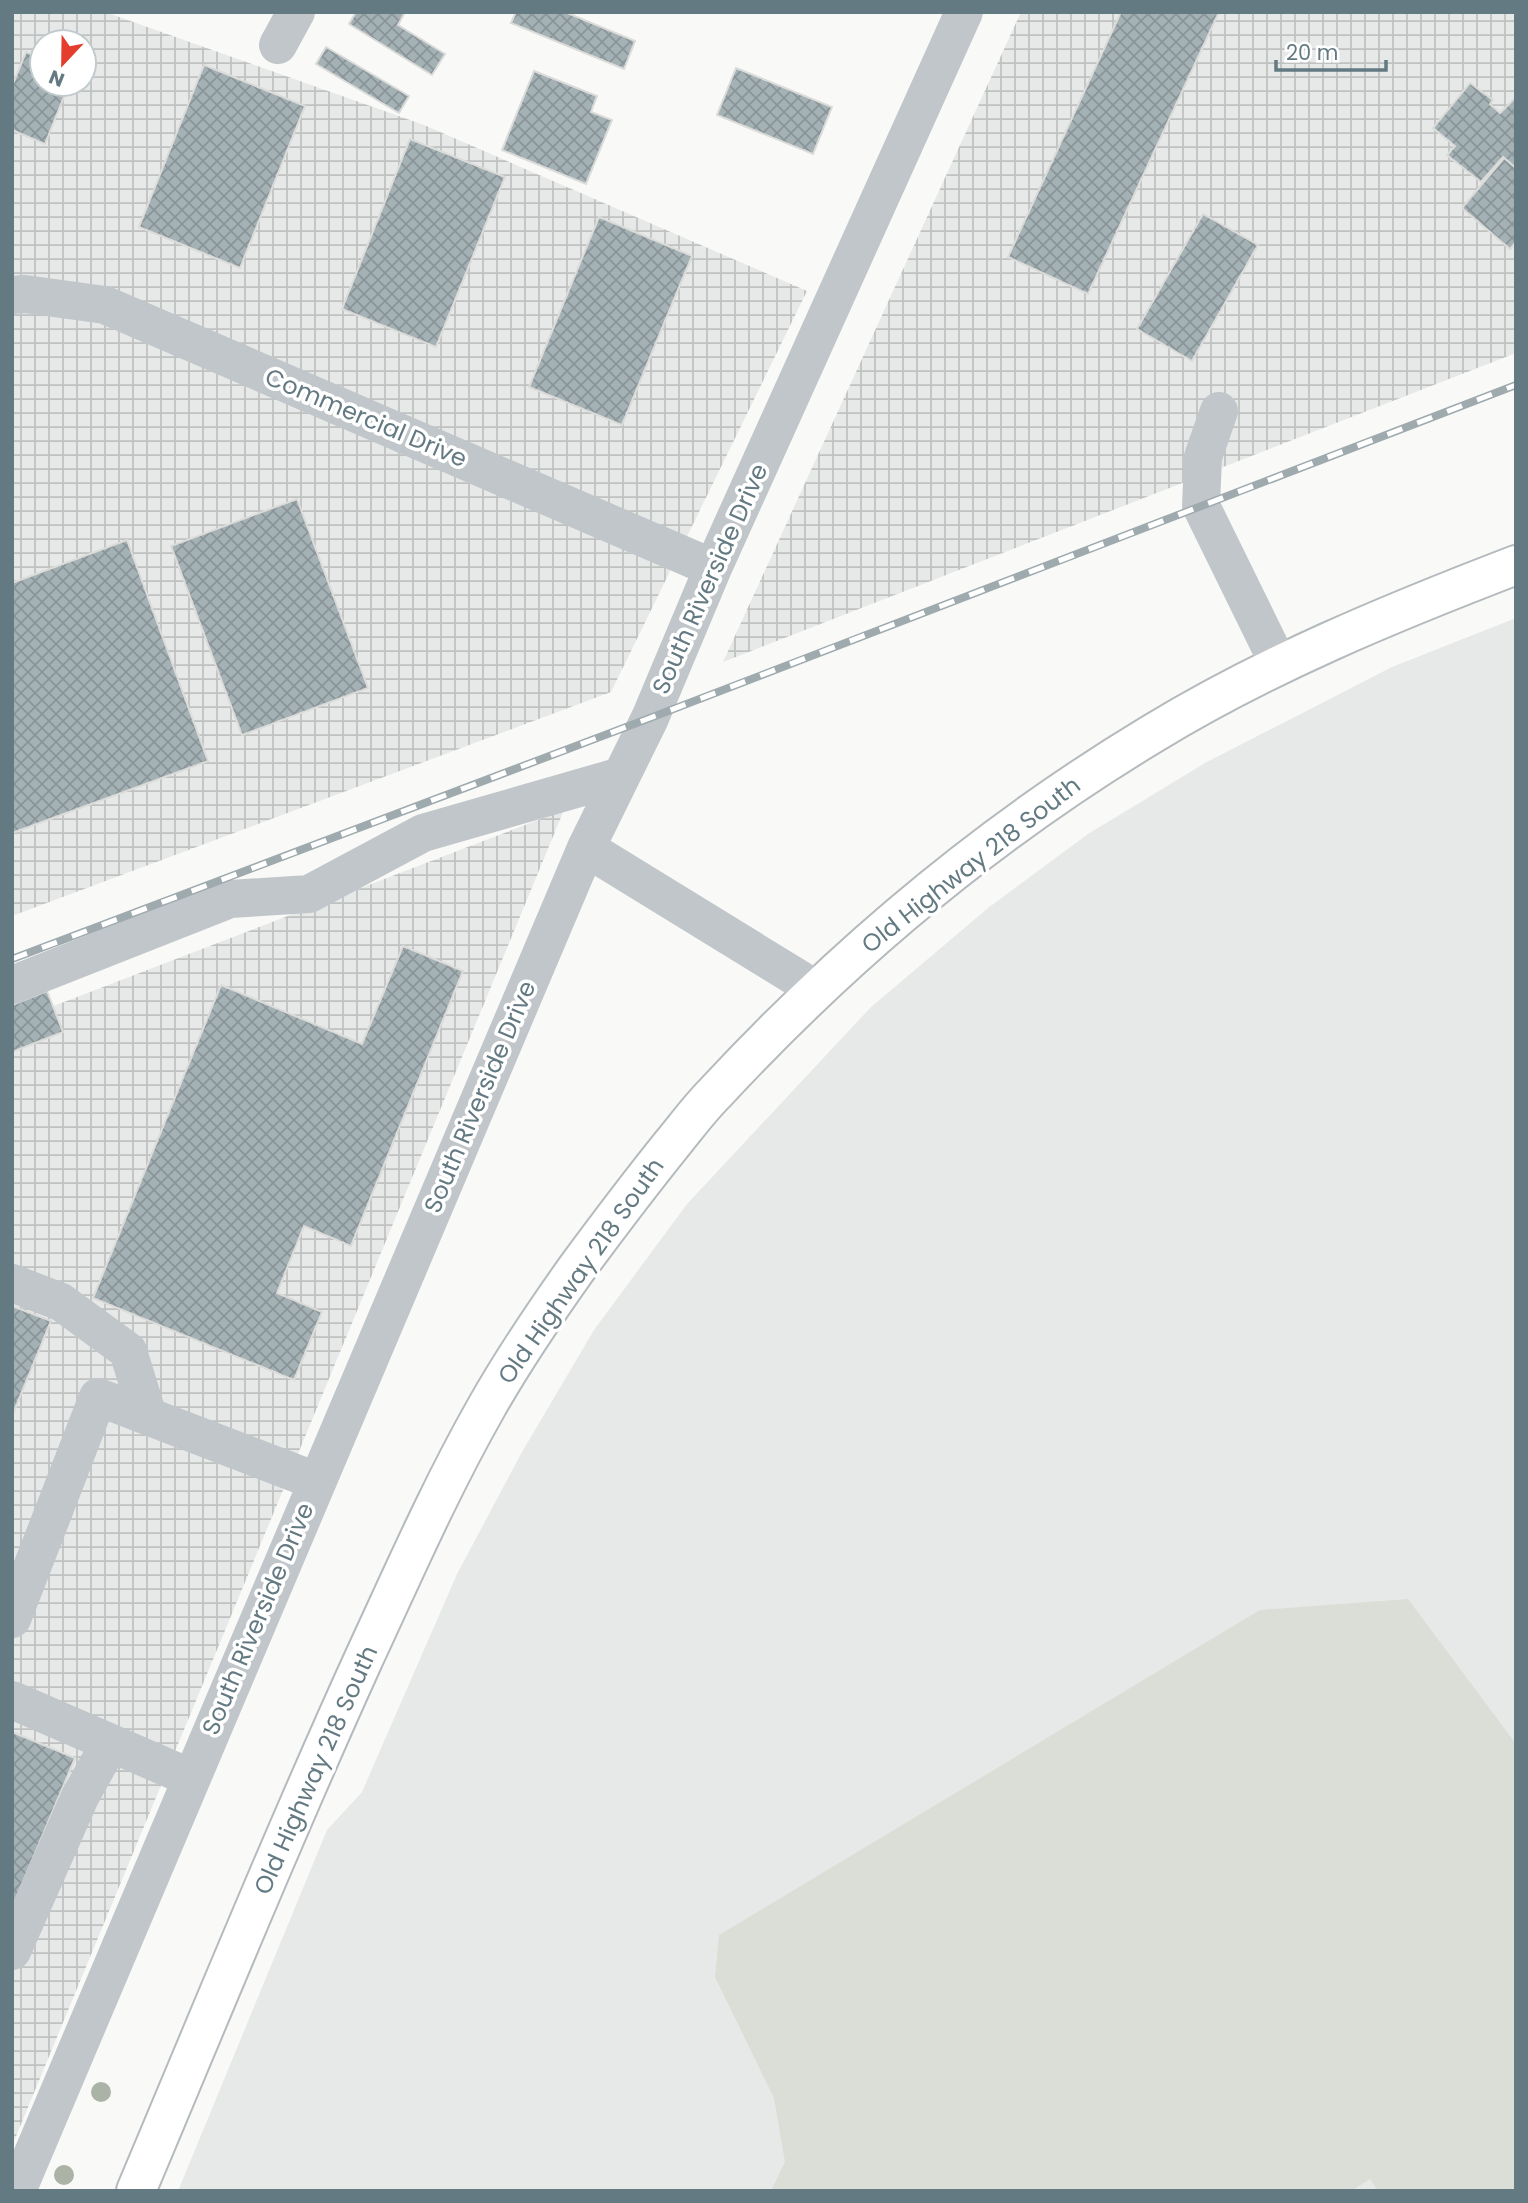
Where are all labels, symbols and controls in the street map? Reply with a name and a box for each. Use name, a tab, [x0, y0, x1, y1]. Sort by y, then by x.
north arrow	[28, 28, 98, 98]
scale bar	[1276, 28, 1386, 72]
text: 20 m	[1286, 38, 1339, 67]
text: N	[45, 63, 69, 93]
street label: Commercial Drive	[260, 360, 472, 475]
street label: South Riverside Drive	[644, 458, 775, 699]
street label: Old Highway 218 South	[854, 769, 1087, 960]
street label: South Riverside Drive	[416, 976, 543, 1218]
street label: Old Highway 218 South	[490, 1151, 671, 1390]
street label: South Riverside Drive	[194, 1498, 321, 1740]
street label: Old Highway 218 South	[246, 1640, 385, 1900]

